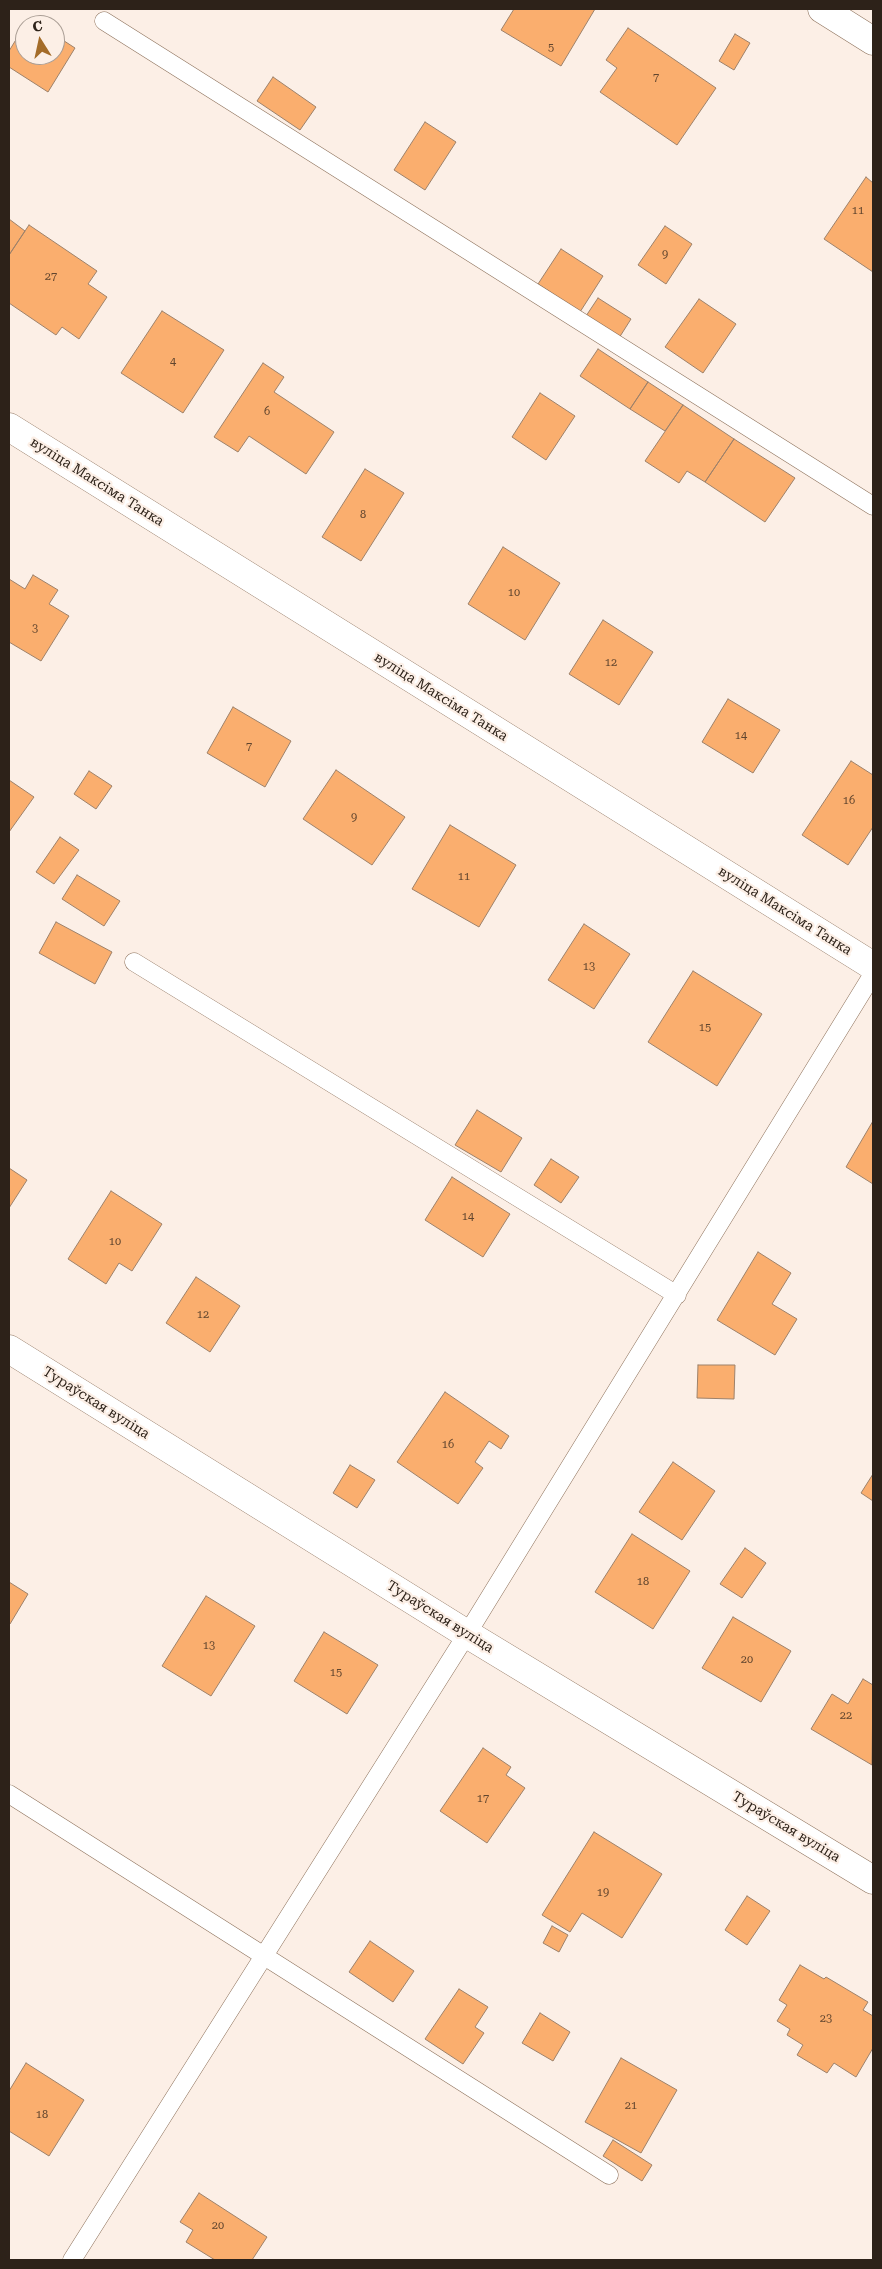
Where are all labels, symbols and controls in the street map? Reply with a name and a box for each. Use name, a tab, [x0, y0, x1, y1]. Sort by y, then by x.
north arrow	[15, 15, 65, 65]
text: С	[31, 17, 44, 35]
house number: 5	[548, 41, 554, 55]
house number: 7	[653, 71, 659, 85]
house number: 11	[852, 204, 864, 218]
house number: 9	[662, 248, 668, 262]
house number: 27	[45, 270, 57, 284]
house number: 4	[170, 355, 176, 369]
house number: 6	[264, 405, 270, 419]
street label: вуліца Максіма Танка	[27, 434, 167, 530]
house number: 8	[360, 508, 366, 522]
house number: 10	[508, 586, 520, 600]
house number: 3	[32, 622, 38, 636]
street label: вуліца Максіма Танка	[371, 649, 511, 745]
house number: 12	[605, 656, 617, 670]
house number: 14	[735, 729, 747, 743]
house number: 7	[246, 740, 252, 754]
house number: 16	[843, 794, 855, 808]
house number: 9	[351, 811, 357, 825]
street label: вуліца Максіма Танка	[715, 863, 855, 959]
house number: 11	[458, 870, 470, 884]
house number: 13	[583, 960, 595, 974]
house number: 15	[699, 1021, 711, 1035]
house number: 14	[462, 1210, 474, 1224]
house number: 10	[109, 1235, 121, 1249]
house number: 12	[197, 1308, 209, 1322]
street label: Тураўская вуліца	[39, 1363, 153, 1443]
house number: 16	[442, 1438, 454, 1452]
house number: 18	[637, 1575, 649, 1589]
street label: Тураўская вуліца	[383, 1577, 497, 1657]
house number: 13	[203, 1639, 215, 1653]
house number: 20	[741, 1653, 753, 1667]
house number: 15	[330, 1666, 342, 1680]
house number: 22	[840, 1709, 852, 1723]
street label: Тураўская вуліца	[729, 1788, 843, 1866]
house number: 17	[477, 1792, 489, 1806]
house number: 19	[597, 1886, 609, 1900]
house number: 23	[820, 2012, 832, 2026]
house number: 21	[625, 2099, 637, 2113]
house number: 18	[36, 2108, 48, 2122]
house number: 20	[212, 2219, 224, 2233]

